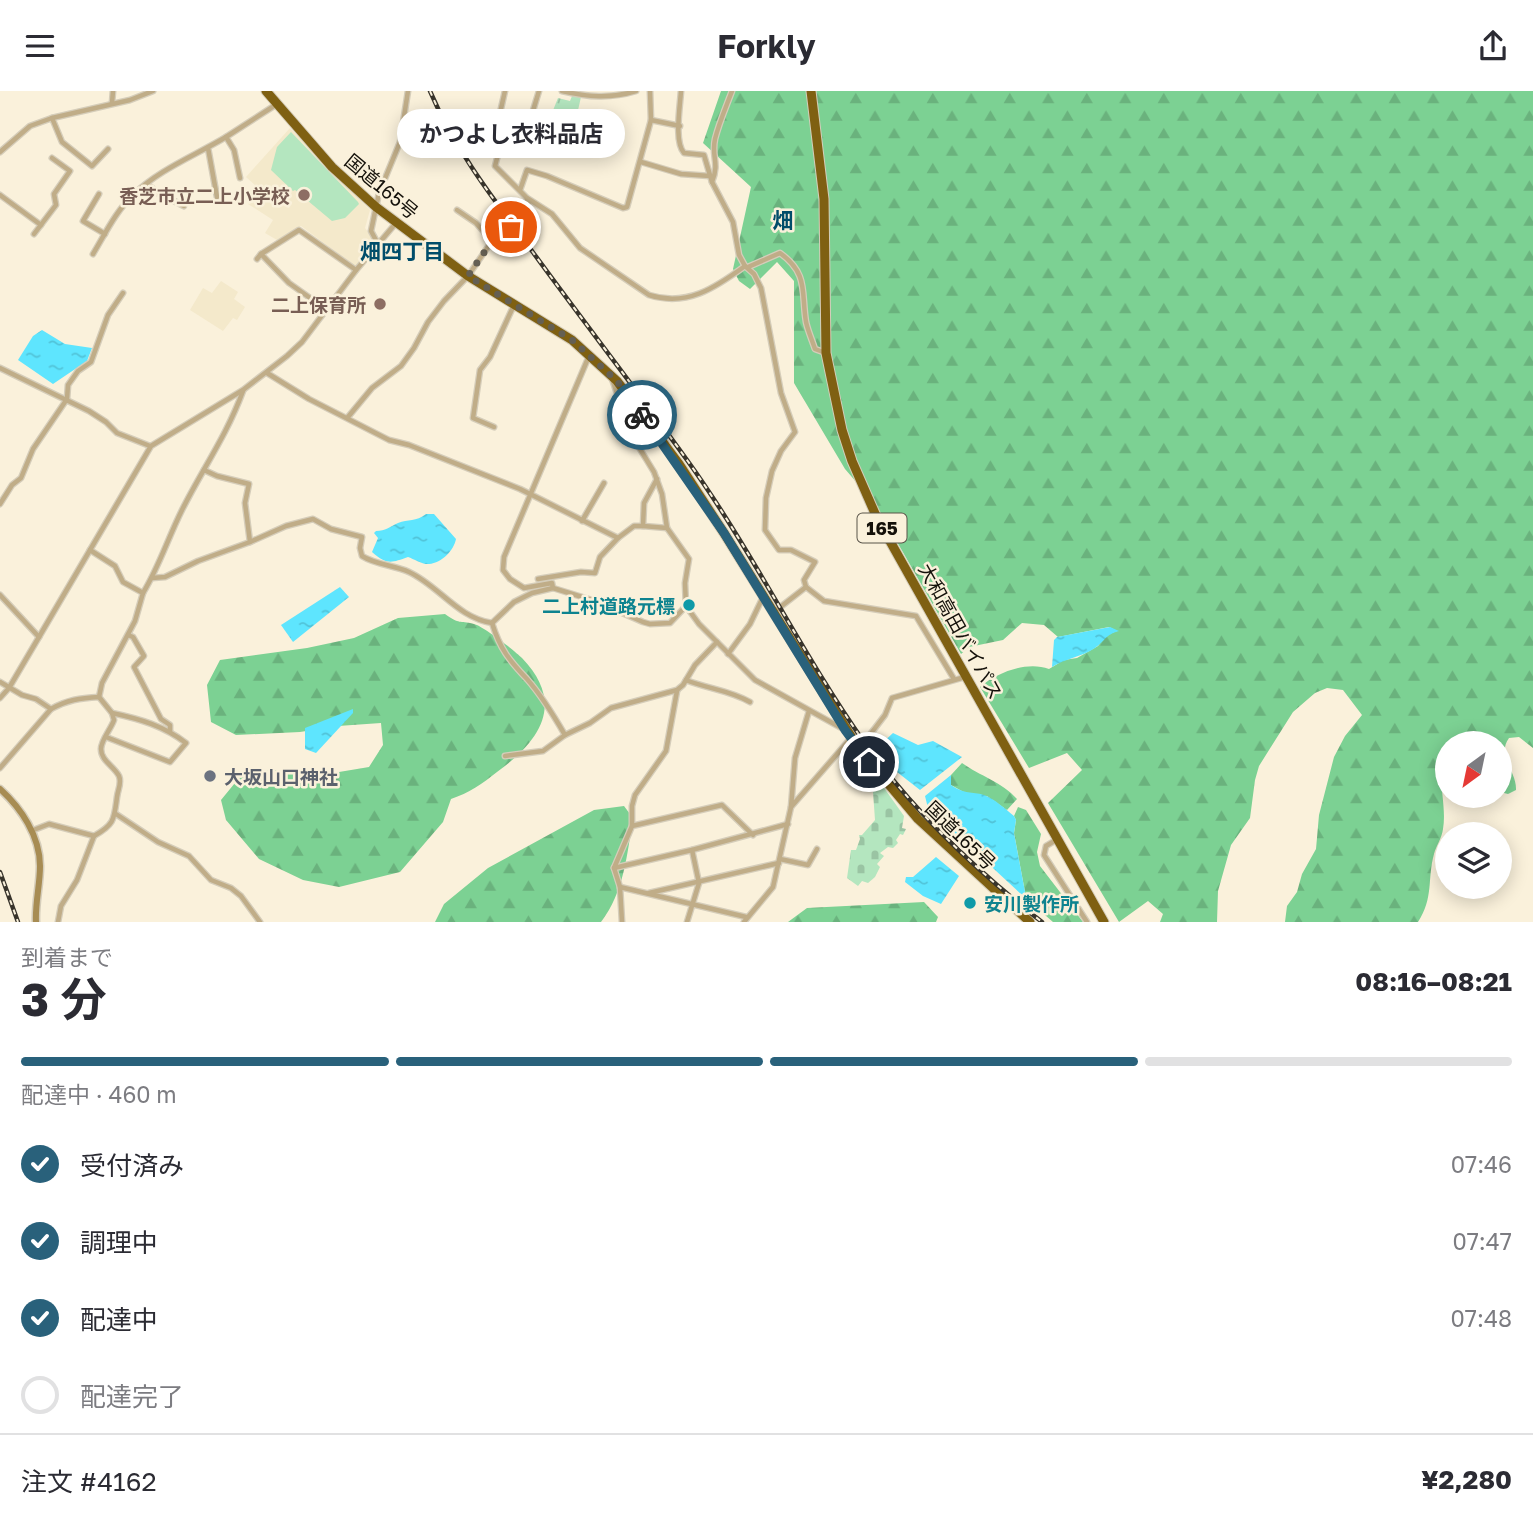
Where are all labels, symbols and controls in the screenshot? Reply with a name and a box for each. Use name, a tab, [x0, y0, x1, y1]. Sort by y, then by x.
icon: menu	[21, 27, 59, 65]
text: Forkly	[717, 27, 816, 65]
icon: share	[1474, 27, 1512, 65]
callout: かつよし衣料品店	[397, 108, 625, 157]
text: かつよし衣料品店	[419, 119, 603, 147]
street label: 国道165号	[341, 149, 423, 223]
place label: 香芝市立二上小学校	[119, 184, 290, 207]
marker: 香芝市立二上小学校	[296, 187, 312, 203]
pin	[481, 197, 541, 257]
district label: 畑	[773, 207, 794, 233]
icon: bag	[492, 208, 530, 246]
district label: 畑四丁目	[360, 238, 444, 264]
place label: 二上保育所	[271, 293, 366, 316]
marker: 二上保育所	[372, 296, 388, 312]
courier	[607, 380, 677, 450]
icon: bike	[623, 396, 661, 434]
road number: 165	[858, 513, 906, 543]
street label: 大和高田バイパス	[914, 559, 1008, 703]
place label: 二上村道路元標	[542, 594, 675, 617]
marker: 二上村道路元標	[681, 597, 697, 613]
north arrow	[1435, 731, 1512, 809]
map controls	[1435, 731, 1512, 899]
pin	[839, 732, 899, 792]
icon: home	[850, 743, 888, 781]
place label: 大坂山口神社	[224, 765, 338, 788]
marker: 大坂山口神社	[202, 768, 218, 784]
street label: 国道165号	[921, 796, 1001, 874]
button: layers	[1435, 822, 1512, 899]
place label: 安川製作所	[984, 892, 1079, 915]
marker: 安川製作所	[962, 895, 978, 911]
text: 到着まで	[21, 943, 113, 971]
text: 08:16–08:21	[1355, 966, 1512, 997]
text: 3 分	[21, 971, 107, 1026]
text: 配達中 · 460 m	[21, 1080, 177, 1108]
icon: check	[21, 1145, 59, 1183]
text: 受付済み	[80, 1150, 184, 1181]
text: 07:46	[1451, 1150, 1512, 1178]
icon: check	[21, 1222, 59, 1260]
text: 調理中	[80, 1227, 158, 1258]
text: 07:47	[1452, 1227, 1512, 1255]
icon: check	[21, 1299, 59, 1337]
text: 配達中	[80, 1304, 158, 1335]
text: 07:48	[1451, 1304, 1512, 1332]
text: 配達完了	[80, 1381, 184, 1412]
text: ¥2,280	[1421, 1464, 1512, 1495]
text: 注文 #4162	[21, 1466, 156, 1497]

